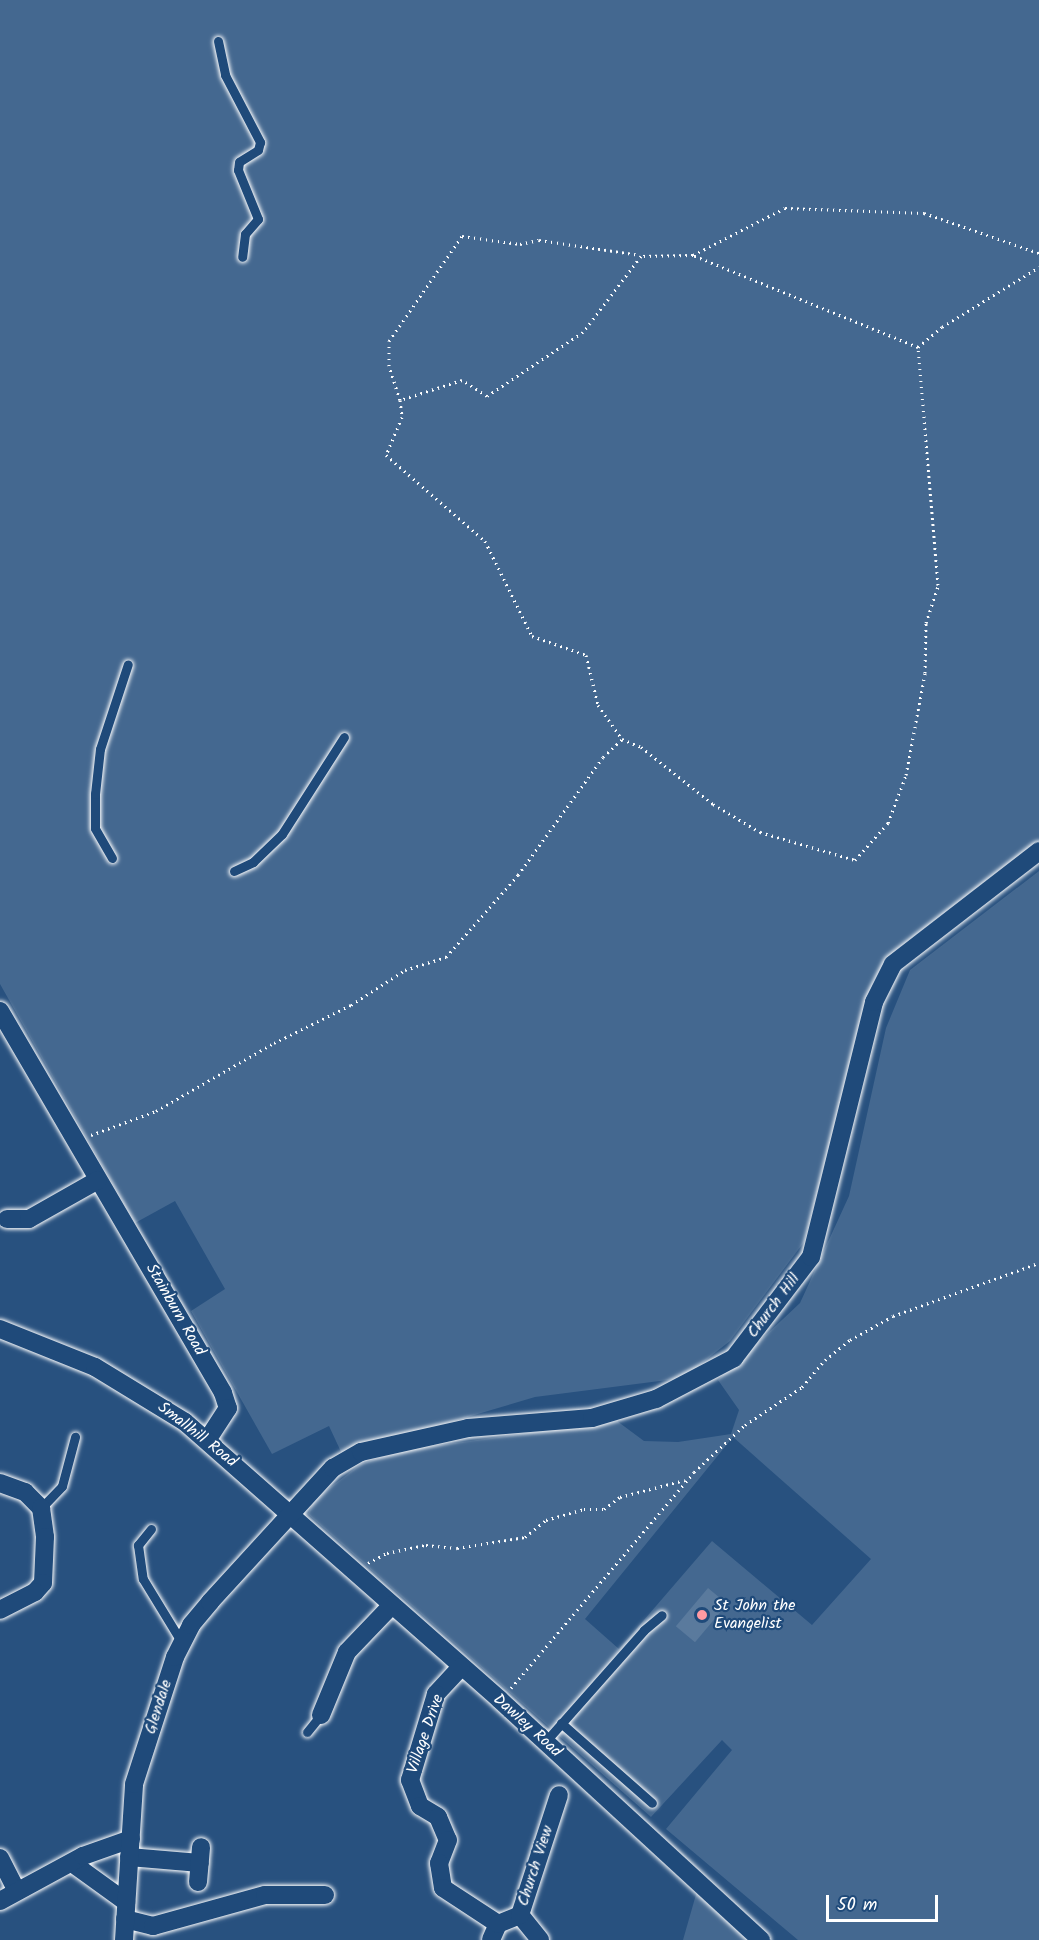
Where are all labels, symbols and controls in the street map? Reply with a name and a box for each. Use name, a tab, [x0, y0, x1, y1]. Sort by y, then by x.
street label: Stainburn Road	[141, 1261, 209, 1359]
street label: Church Hill	[744, 1270, 804, 1342]
street label: Smallhill Road	[154, 1398, 240, 1472]
place label: St John the Evangelist	[714, 1596, 795, 1634]
marker: St John the Evangelist	[695, 1608, 709, 1622]
street label: Glendale	[141, 1677, 177, 1737]
street label: Dawley Road	[489, 1690, 565, 1762]
street label: Village Drive	[404, 1692, 448, 1776]
street label: Church View	[514, 1823, 558, 1909]
scale bar	[829, 1883, 942, 1921]
text: 50 m	[837, 1891, 877, 1920]

